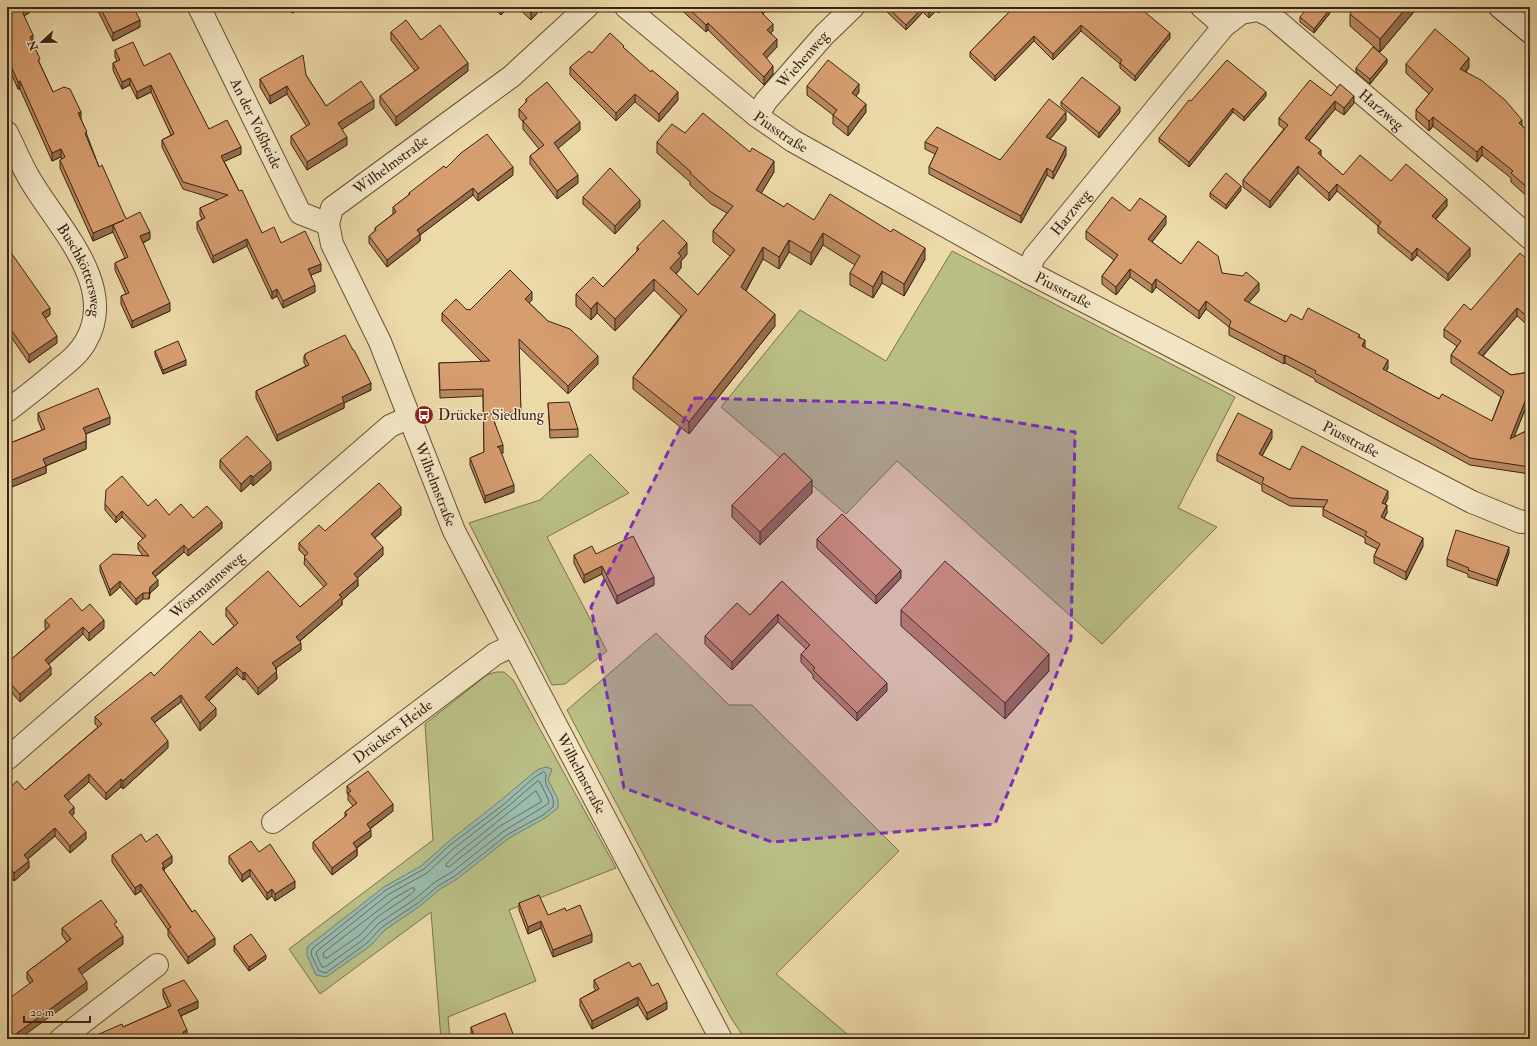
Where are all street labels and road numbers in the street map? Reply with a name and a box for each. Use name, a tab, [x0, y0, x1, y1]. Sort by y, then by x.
street label: Wiehenweg	[772, 26, 833, 93]
street label: An der Voßheide	[225, 74, 287, 172]
street label: Harzweg	[1354, 85, 1408, 135]
street label: Piusstraße	[750, 107, 811, 157]
street label: Wilhelmstraße	[349, 131, 433, 199]
street label: Harzweg	[1046, 185, 1096, 239]
street label: Buschköttersweg	[53, 220, 105, 319]
street label: Piusstraße	[1031, 268, 1095, 313]
street label: Piusstraße	[1319, 417, 1383, 462]
street label: Wilhelmstraße	[410, 439, 461, 529]
street label: Wöstmannsweg	[165, 547, 249, 623]
street label: Drückers Heide	[349, 695, 436, 768]
street label: Wilhelmstraße	[552, 729, 611, 817]

